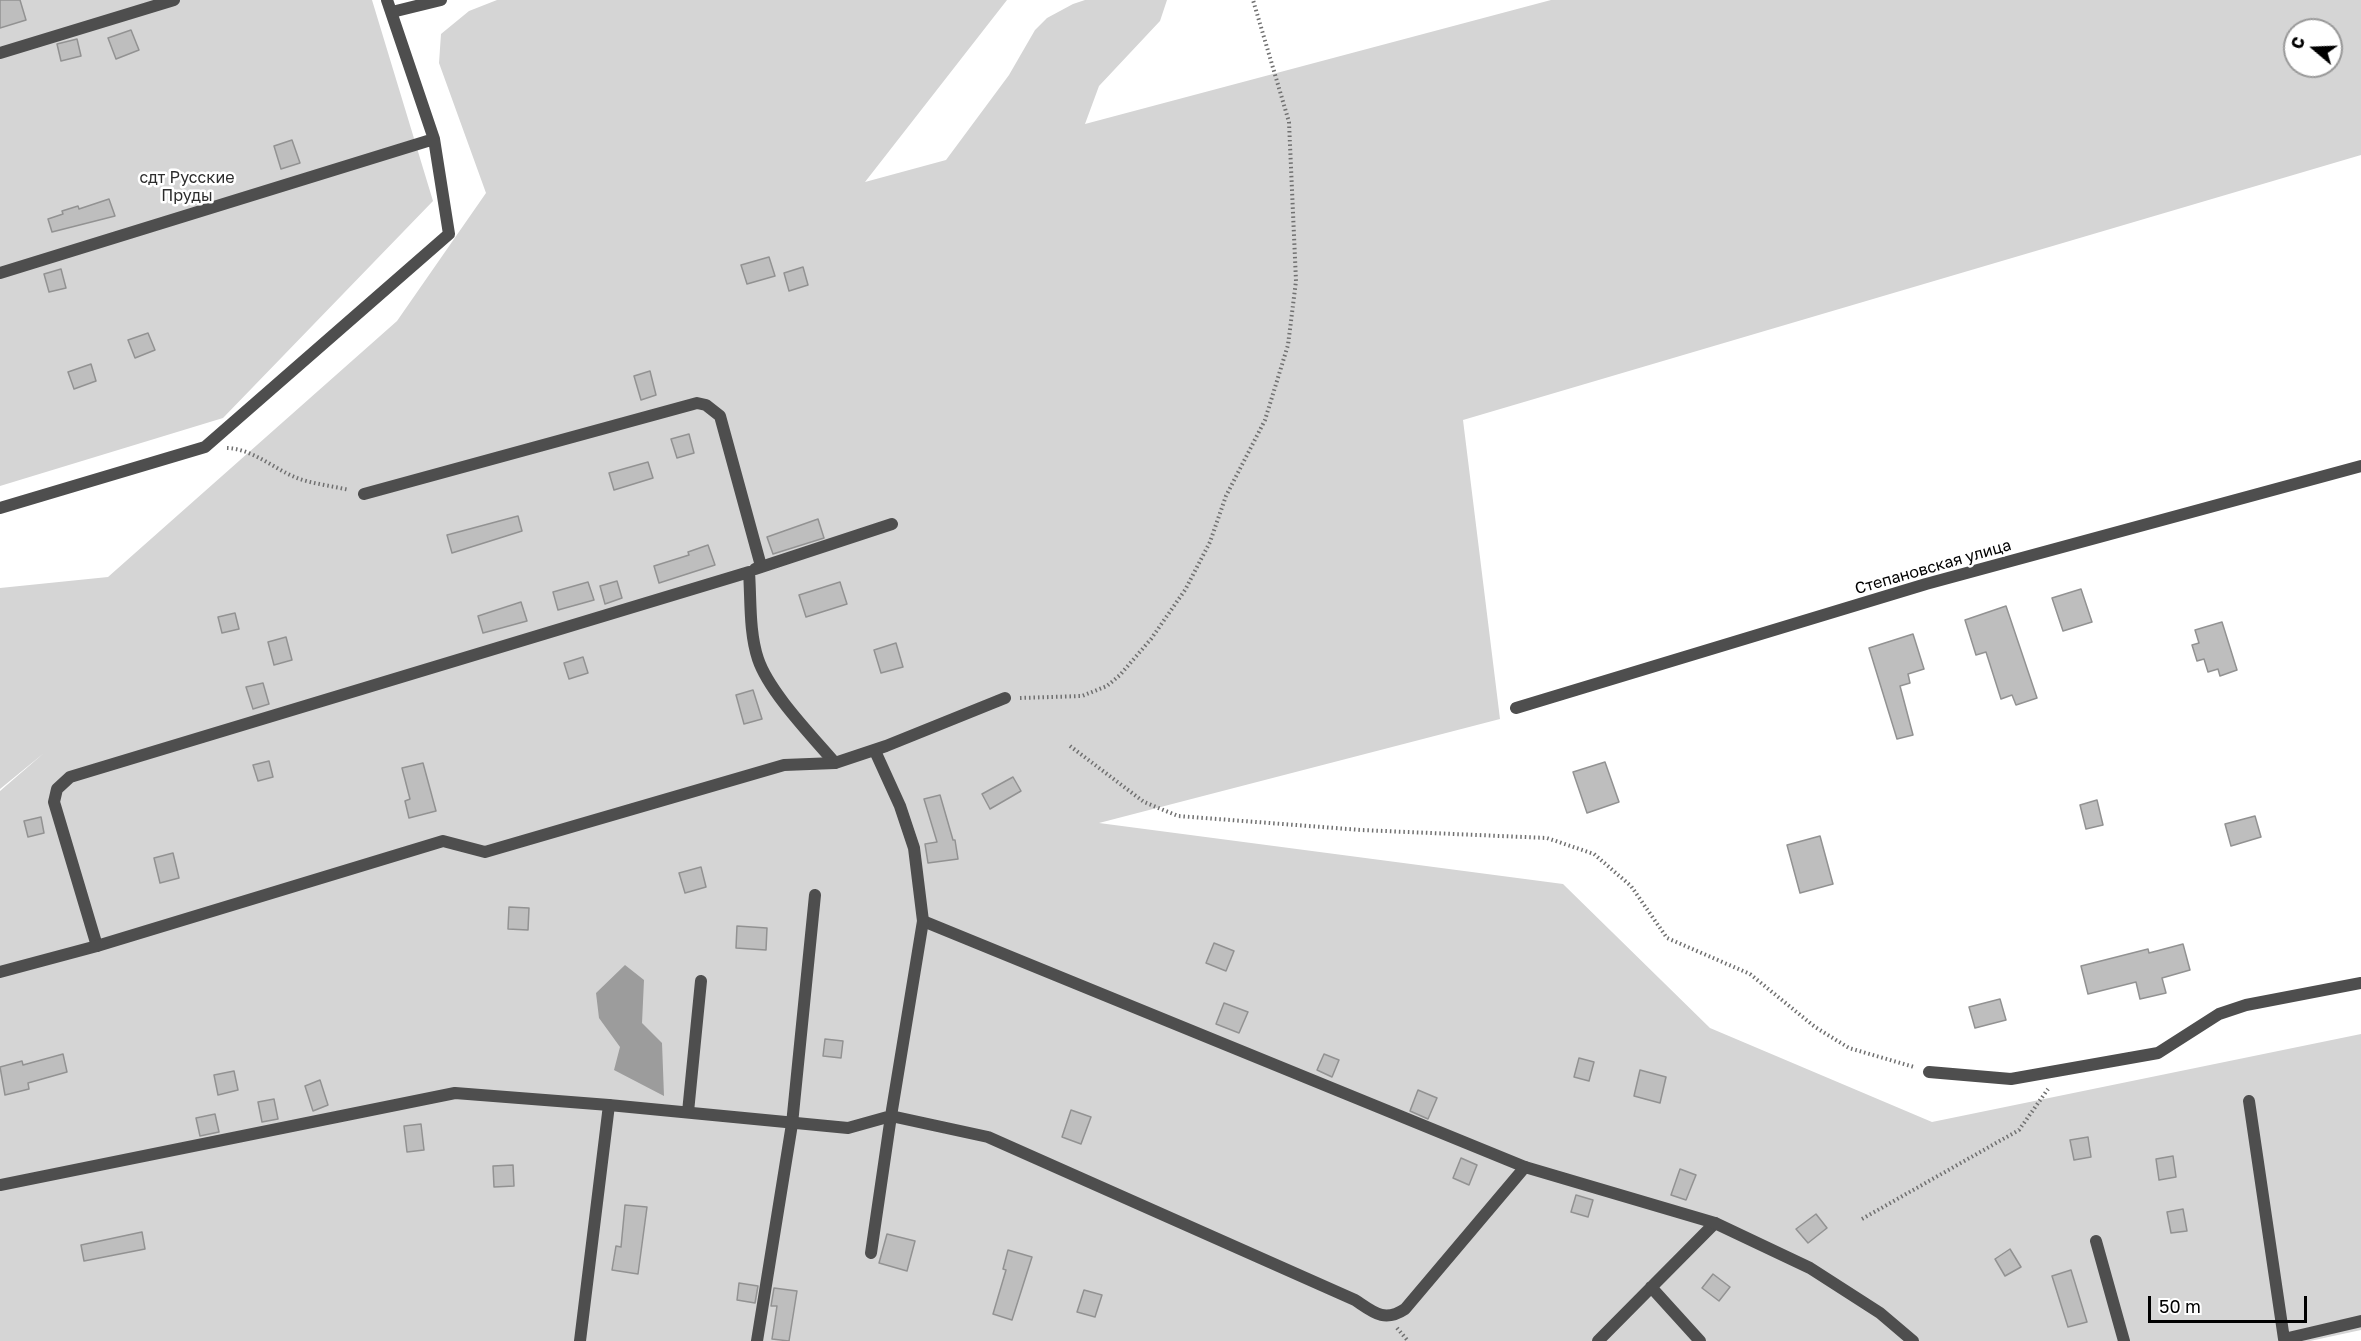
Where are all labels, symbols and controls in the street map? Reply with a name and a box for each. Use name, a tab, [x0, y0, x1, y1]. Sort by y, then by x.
north arrow	[2283, 18, 2343, 78]
text: С	[2287, 34, 2309, 51]
park label: сдт Русские Пруды	[139, 168, 235, 206]
street label: Степановская улица	[1853, 535, 2013, 599]
scale bar	[2151, 1284, 2310, 1322]
text: 50 m	[2159, 1295, 2201, 1317]

